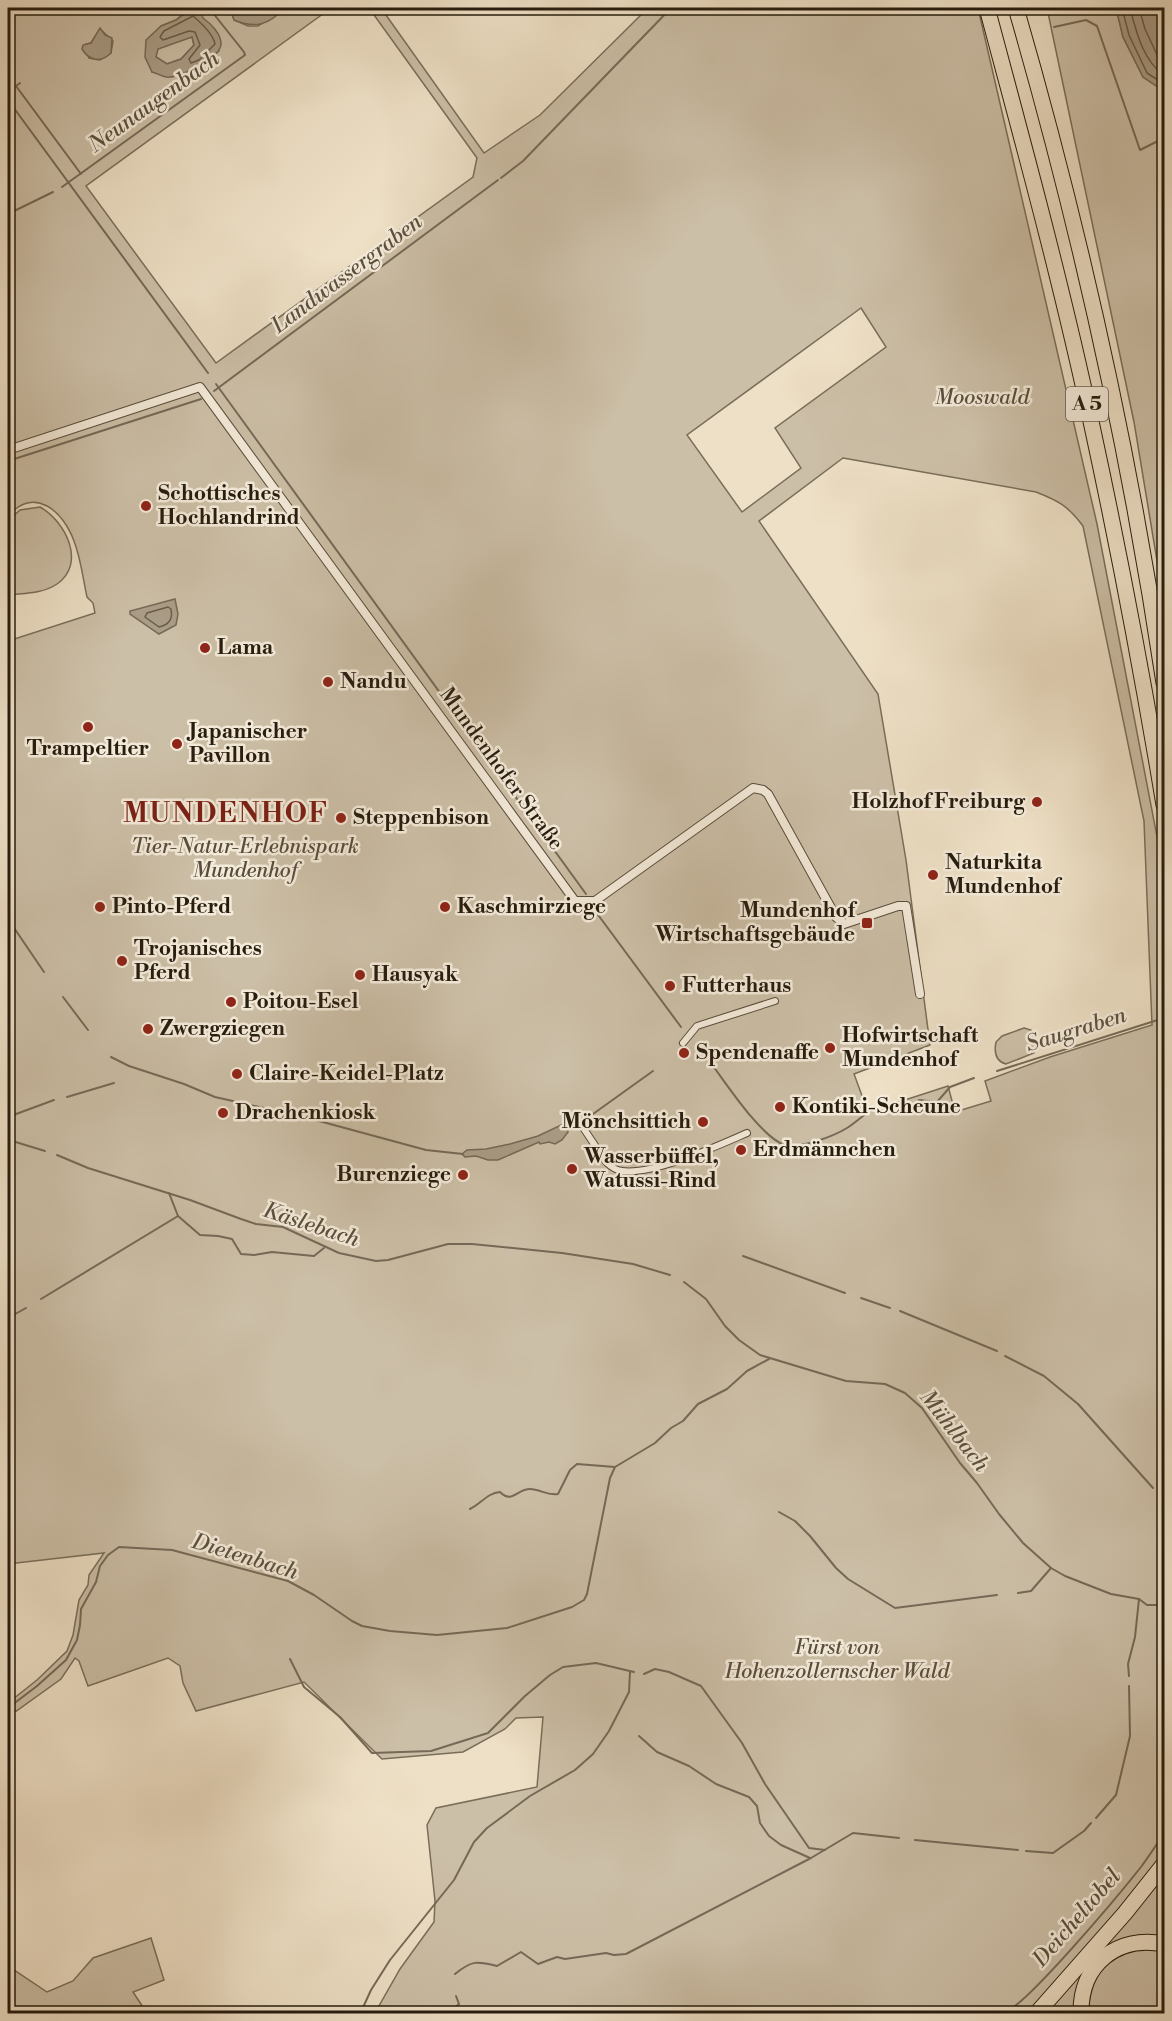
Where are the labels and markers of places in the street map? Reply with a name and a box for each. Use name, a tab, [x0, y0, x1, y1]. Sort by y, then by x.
place label: Schottisches Hochlandrind	[158, 481, 300, 531]
marker: Schottisches Hochlandrind	[139, 499, 153, 513]
place label: Lama	[217, 635, 274, 661]
marker: Lama	[198, 641, 212, 655]
place label: Nandu	[340, 669, 407, 695]
marker: Nandu	[321, 675, 335, 689]
place label: Japanischer Pavillon	[186, 719, 307, 769]
marker: Trampeltier	[81, 720, 95, 734]
place label: Trampeltier	[27, 736, 149, 762]
marker: Japanischer Pavillon	[170, 737, 184, 751]
place label: Holzhof Freiburg	[852, 789, 1026, 815]
marker: Holzhof Freiburg	[1030, 795, 1044, 809]
place label: Steppenbison	[353, 805, 489, 831]
marker: Steppenbison	[334, 811, 348, 825]
place label: Naturkita Mundenhof	[945, 850, 1063, 900]
marker: Naturkita Mundenhof	[926, 868, 940, 882]
place label: Pinto-Pferd	[112, 894, 231, 920]
place label: Kaschmirziege	[457, 894, 606, 920]
place label: Mundenhof Wirtschaftsgebäude	[654, 898, 858, 948]
marker: Pinto-Pferd	[93, 900, 107, 914]
marker: Kaschmirziege	[438, 900, 452, 914]
marker: Mundenhof Wirtschaftsgebäude	[860, 916, 874, 930]
place label: Trojanisches Pferd	[134, 936, 262, 986]
marker: Trojanisches Pferd	[115, 954, 129, 968]
place label: Hausyak	[372, 962, 459, 988]
marker: Hausyak	[353, 968, 367, 982]
place label: Futterhaus	[682, 973, 791, 999]
marker: Futterhaus	[663, 979, 677, 993]
place label: Poitou-Esel	[243, 989, 359, 1015]
marker: Poitou-Esel	[224, 995, 238, 1009]
place label: Zwergziegen	[160, 1016, 285, 1042]
marker: Zwergziegen	[141, 1022, 155, 1036]
place label: Hofwirtschaft Mundenhof	[842, 1023, 979, 1073]
place label: Spendenaffe	[696, 1040, 819, 1066]
marker: Hofwirtschaft Mundenhof	[823, 1041, 837, 1055]
marker: Spendenaffe	[677, 1046, 691, 1060]
place label: Claire-Keidel-Platz	[249, 1061, 444, 1087]
marker: Claire-Keidel-Platz	[230, 1067, 244, 1081]
place label: Kontiki-Scheune	[792, 1094, 961, 1120]
place label: Drachenkiosk	[235, 1100, 377, 1126]
marker: Kontiki-Scheune	[773, 1100, 787, 1114]
marker: Drachenkiosk	[216, 1106, 230, 1120]
place label: Mönchsittich	[561, 1109, 691, 1135]
marker: Mönchsittich	[696, 1115, 710, 1129]
place label: Erdmännchen	[753, 1137, 896, 1163]
marker: Erdmännchen	[734, 1143, 748, 1157]
place label: Wasserbüffel, Watussi-Rind	[583, 1144, 719, 1194]
place label: Burenziege	[337, 1162, 451, 1188]
marker: Wasserbüffel, Watussi-Rind	[565, 1162, 579, 1176]
marker: Burenziege	[456, 1168, 470, 1182]

